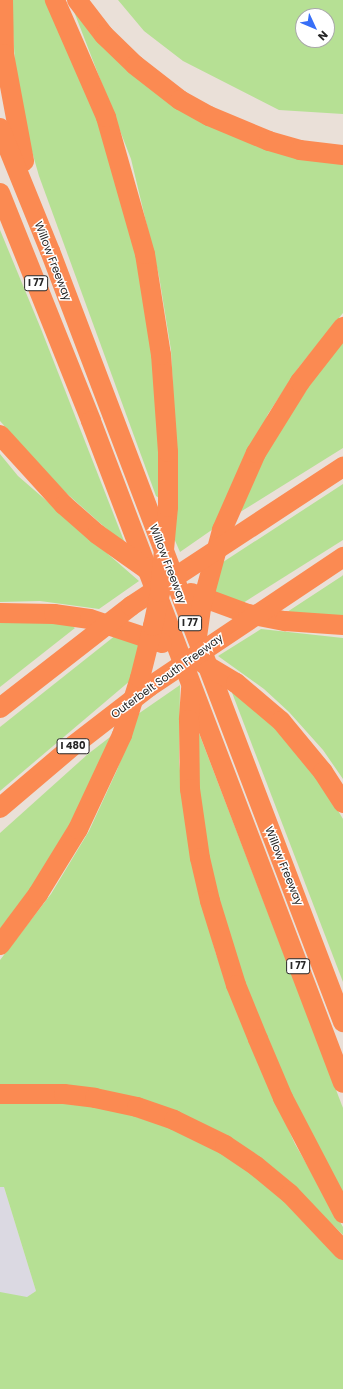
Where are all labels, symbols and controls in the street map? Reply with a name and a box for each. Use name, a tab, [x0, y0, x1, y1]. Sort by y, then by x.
north arrow	[295, 8, 335, 48]
text: N	[314, 27, 332, 44]
street label: Willow Freeway	[32, 220, 74, 302]
road number: I 77	[24, 275, 48, 291]
street label: Willow Freeway	[147, 523, 189, 605]
road number: I 77	[178, 615, 202, 631]
street label: Outerbelt South Freeway	[109, 631, 225, 721]
road number: I 480	[56, 738, 90, 754]
street label: Willow Freeway	[262, 825, 306, 907]
road number: I 77	[286, 958, 310, 974]

